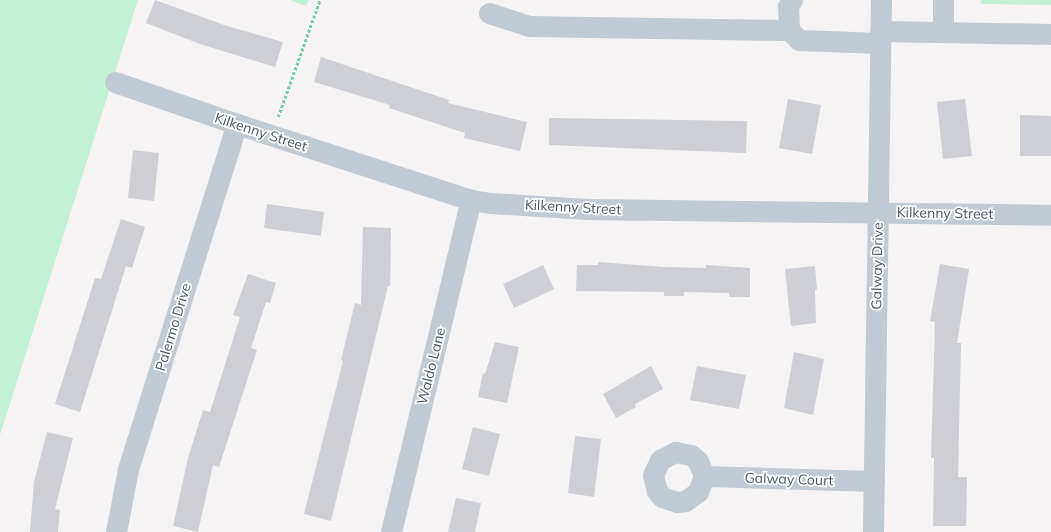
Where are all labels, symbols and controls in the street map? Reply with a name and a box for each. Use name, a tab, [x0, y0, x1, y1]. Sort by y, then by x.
street label: Kilkenny Street	[213, 109, 309, 155]
street label: Kilkenny Street	[524, 196, 622, 218]
street label: Kilkenny Street	[897, 204, 993, 222]
street label: Galway Drive	[868, 222, 886, 310]
street label: Palermo Drive	[152, 281, 194, 373]
street label: Waldo Lane	[413, 326, 449, 406]
street label: Galway Court	[744, 469, 834, 489]

